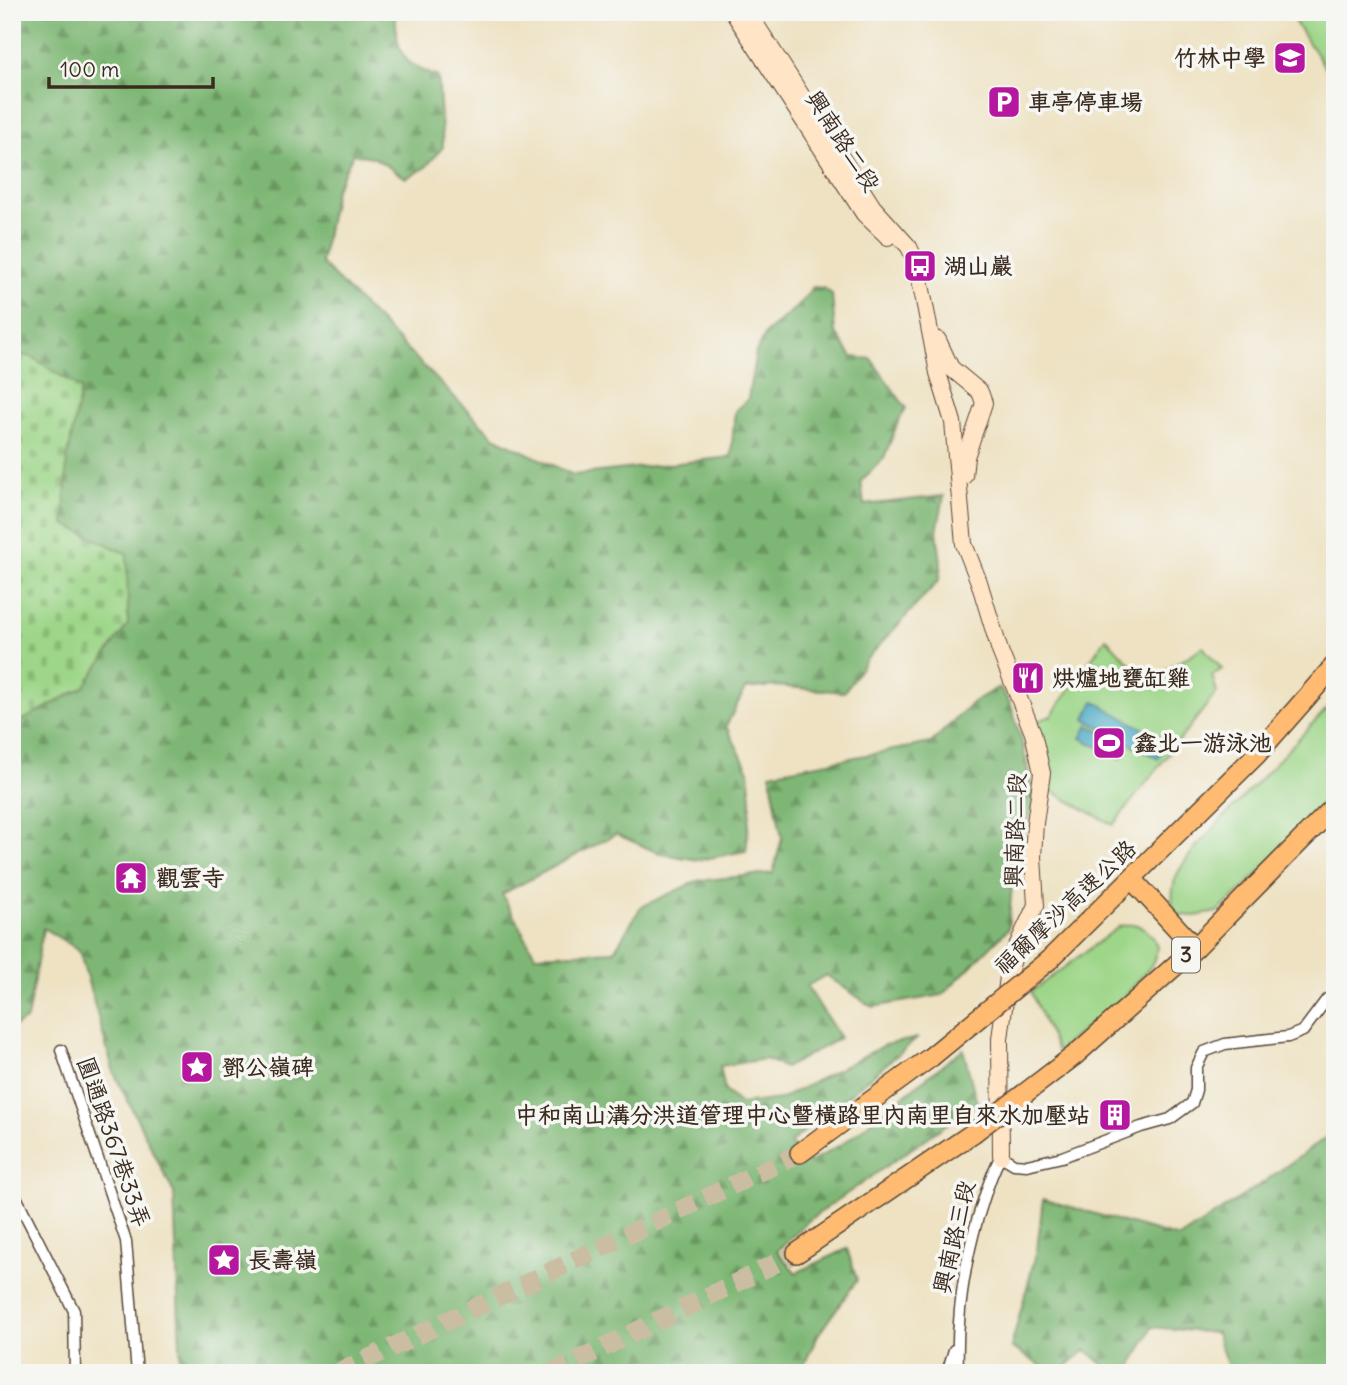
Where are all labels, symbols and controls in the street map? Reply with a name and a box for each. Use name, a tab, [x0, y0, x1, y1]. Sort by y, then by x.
school or university icon: 竹林中學	[1271, 39, 1309, 77]
place label: 竹林中學	[1174, 43, 1266, 72]
scale bar	[49, 46, 214, 90]
text: 100 m	[60, 56, 119, 83]
parking icon: 車亭停車場	[985, 83, 1023, 121]
street label: 興南路二段	[800, 85, 887, 197]
place label: 車亭停車場	[1028, 87, 1143, 116]
bus stop icon: 湖山巖	[901, 247, 939, 285]
place label: 湖山巖	[944, 251, 1013, 280]
restaurant icon: 烘爐地甕缸雞	[1009, 659, 1047, 697]
place label: 烘爐地甕缸雞	[1052, 663, 1190, 692]
sports icon: 鑫北一游泳池	[1090, 724, 1128, 762]
place label: 鑫北一游泳池	[1134, 728, 1272, 757]
street label: 興南路二段	[998, 772, 1031, 888]
street label: 福爾摩沙高速公路	[987, 833, 1142, 980]
temple icon: 觀雲寺	[112, 859, 150, 897]
place label: 觀雲寺	[156, 863, 225, 892]
road number: 3	[1172, 937, 1200, 972]
place icon: 鄧公嶺碑	[178, 1048, 216, 1086]
place label: 鄧公嶺碑	[222, 1052, 314, 1081]
street label: 圓通路367巷33弄	[72, 1053, 157, 1231]
building icon: 中和南山溝分洪道管理中心暨橫路里內南里自來水加壓站	[1096, 1096, 1134, 1134]
place label: 中和南山溝分洪道管理中心暨橫路里內南里自來水加壓站	[515, 1100, 1090, 1129]
street label: 興南路三段	[926, 1178, 981, 1296]
place icon: 長壽嶺	[205, 1241, 243, 1279]
place label: 長壽嶺	[248, 1245, 317, 1274]

